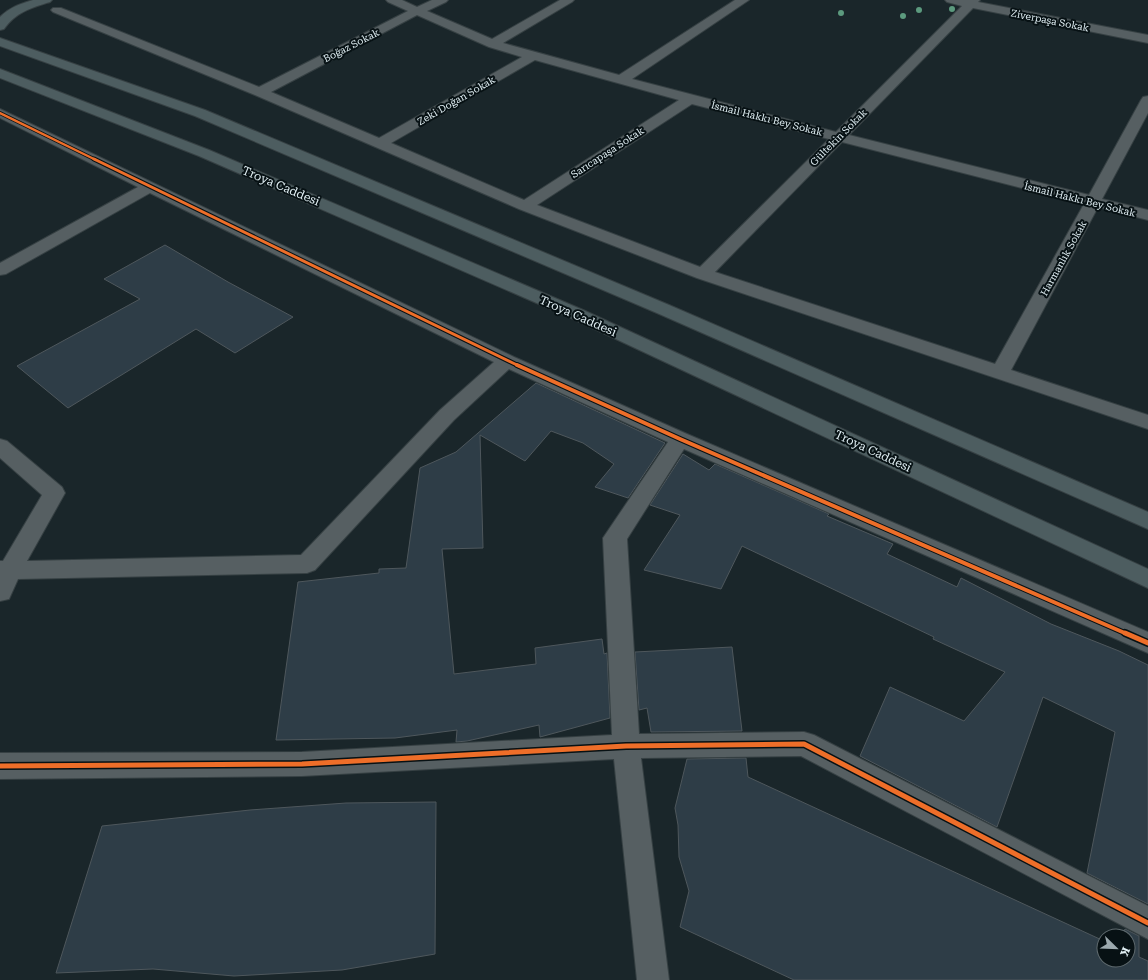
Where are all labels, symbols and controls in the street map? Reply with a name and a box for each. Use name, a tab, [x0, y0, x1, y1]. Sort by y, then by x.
street label: Ziverpaşa Sokak	[1010, 8, 1091, 34]
street label: Boğaz Sokak	[321, 26, 382, 64]
street label: Zeki Doğan Sokak	[415, 73, 498, 127]
street label: İsmail Hakkı Bey Sokak	[710, 99, 824, 138]
street label: Gültekin Sokak	[808, 106, 869, 168]
street label: Sarıcapaşa Sokak	[569, 124, 646, 180]
street label: Troya Caddesi	[240, 163, 322, 209]
street label: İsmail Hakkı Bey Sokak	[1023, 180, 1137, 219]
street label: Harmanlık Sokak	[1038, 218, 1089, 298]
street label: Troya Caddesi	[537, 293, 619, 339]
street label: Troya Caddesi	[833, 427, 914, 475]
north arrow	[1096, 928, 1136, 968]
text: K	[1117, 945, 1132, 959]

